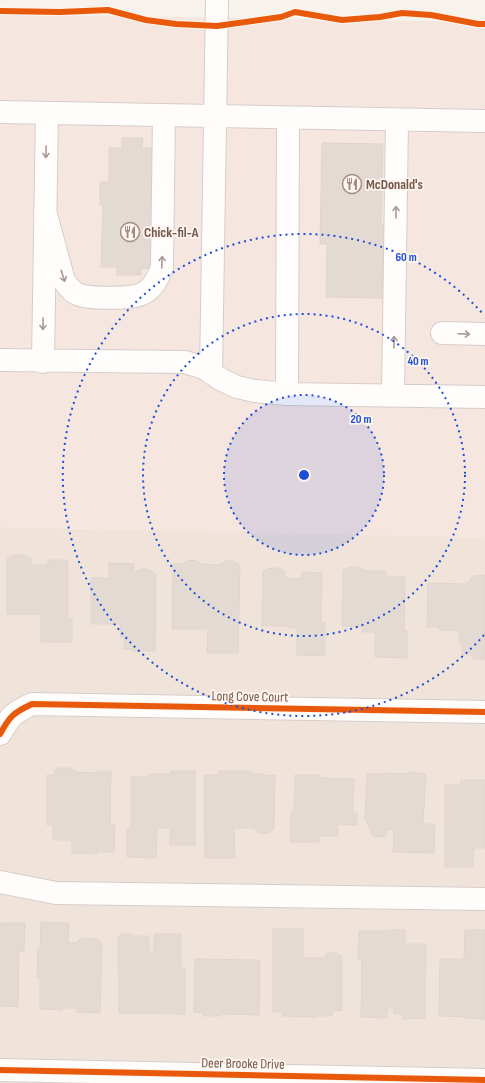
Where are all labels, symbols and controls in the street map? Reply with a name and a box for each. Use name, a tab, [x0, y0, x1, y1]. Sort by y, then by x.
one-way arrow	[42, 145, 50, 158]
restaurant icon: McDonald's	[341, 173, 363, 195]
place label: McDonald's	[366, 176, 423, 193]
one-way arrow	[392, 206, 400, 219]
restaurant icon: Chick-fil-A	[119, 221, 141, 243]
place label: Chick-fil-A	[144, 224, 199, 241]
text: 60 m	[395, 250, 417, 265]
one-way arrow	[158, 256, 166, 269]
one-way arrow	[60, 269, 67, 282]
one-way arrow	[39, 317, 47, 330]
one-way arrow	[457, 330, 470, 337]
one-way arrow	[390, 336, 398, 349]
text: 40 m	[407, 354, 429, 369]
text: 20 m	[351, 412, 371, 427]
centre of rings	[297, 468, 311, 482]
street label: Long Cove Court	[211, 687, 289, 706]
street label: Deer Brooke Drive	[201, 1054, 285, 1073]

